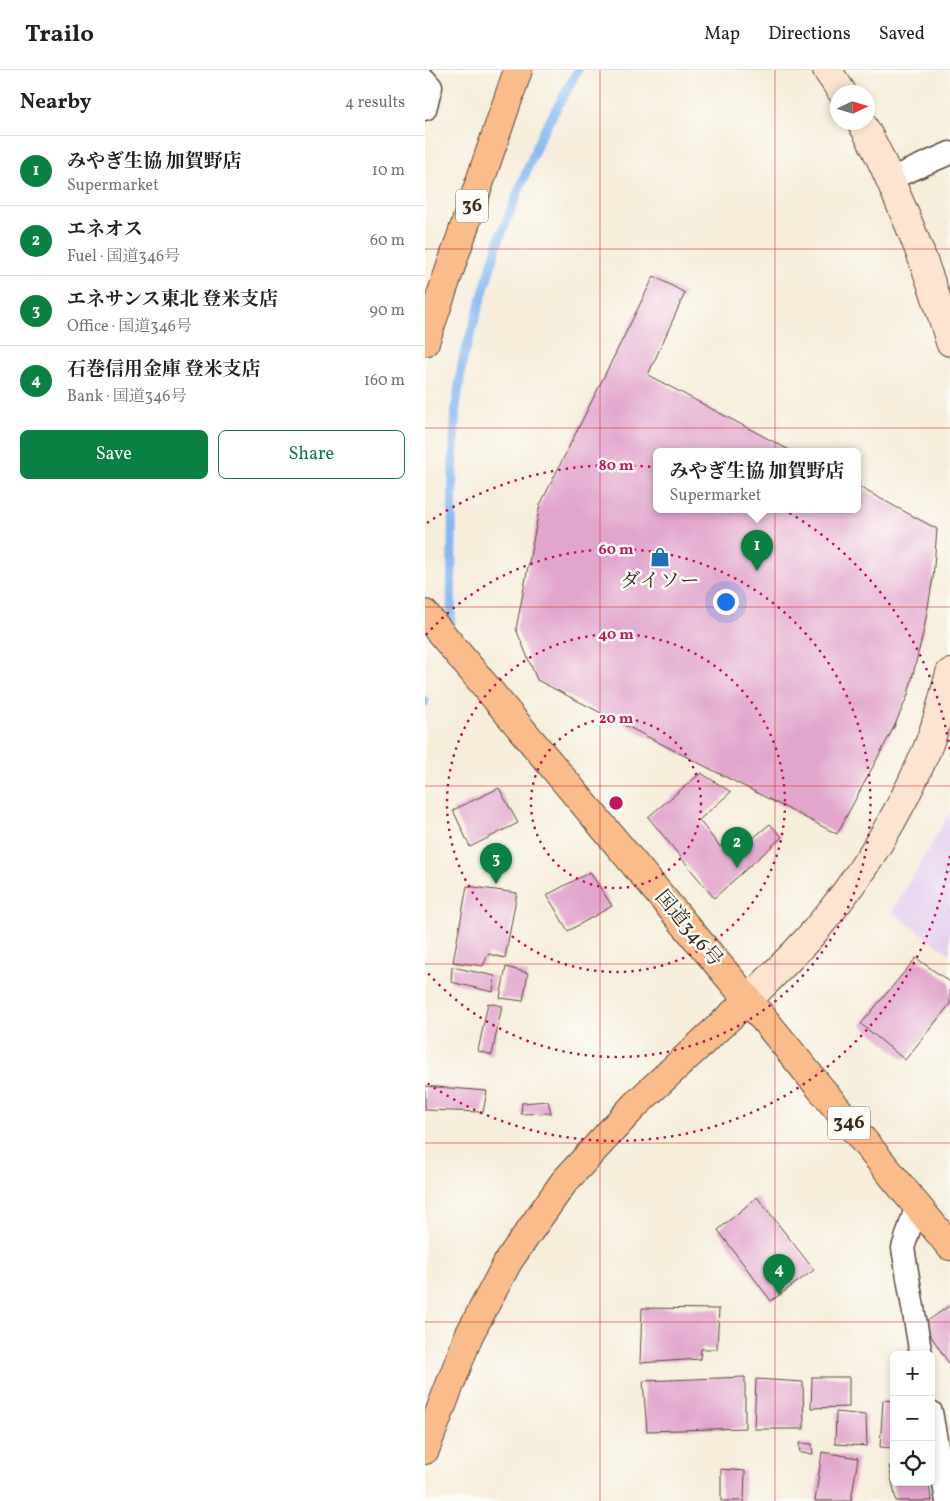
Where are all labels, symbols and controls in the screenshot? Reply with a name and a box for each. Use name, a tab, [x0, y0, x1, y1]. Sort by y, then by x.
text: Trailo	[25, 18, 94, 52]
text: Map	[704, 22, 740, 47]
text: Directions	[768, 22, 851, 47]
text: Saved	[879, 22, 925, 47]
north arrow	[830, 85, 875, 130]
text: Nearby	[20, 88, 91, 117]
text: 4 results	[345, 92, 405, 114]
text: みやぎ生協 加賀野店	[67, 149, 242, 175]
text: 1	[33, 160, 39, 182]
text: 10 m	[372, 160, 405, 182]
text: Supermarket	[67, 175, 159, 197]
road number: 36	[456, 190, 488, 222]
text: エネオス	[67, 217, 143, 243]
text: 2	[32, 230, 40, 252]
text: 60 m	[370, 230, 405, 252]
text: Fuel · 国道346号	[67, 246, 180, 268]
text: エネサンス東北 登米支店	[67, 287, 278, 313]
text: 3	[32, 300, 40, 322]
text: 90 m	[369, 300, 405, 322]
text: Office · 国道346号	[67, 316, 192, 338]
text: 石巻信用金庫 登米支店	[67, 357, 261, 383]
text: 4	[31, 370, 41, 392]
text: 160 m	[364, 370, 405, 392]
text: Bank · 国道346号	[67, 386, 186, 408]
button: Save	[20, 430, 208, 479]
button: Share	[218, 430, 405, 479]
popup	[653, 448, 861, 513]
text: 80 m	[599, 456, 634, 477]
text: みやぎ生協 加賀野店	[670, 459, 844, 485]
text: Supermarket	[670, 485, 761, 507]
pin: 1	[741, 530, 773, 571]
text: 60 m	[599, 540, 634, 561]
shop icon: ダイソー	[649, 546, 671, 568]
place label: ダイソー	[620, 568, 700, 596]
your location	[713, 589, 739, 615]
text: 40 m	[598, 625, 634, 646]
text: 20 m	[599, 709, 634, 730]
centre of rings	[607, 794, 625, 812]
pin: 2	[721, 827, 753, 868]
pin: 3	[480, 843, 512, 884]
street label: 国道346号	[648, 885, 728, 973]
road number: 346	[828, 1106, 870, 1140]
pin: 4	[763, 1254, 795, 1295]
map controls	[890, 1351, 935, 1486]
button: +	[890, 1351, 935, 1396]
button: −	[890, 1396, 935, 1441]
button: locate	[890, 1441, 935, 1486]

